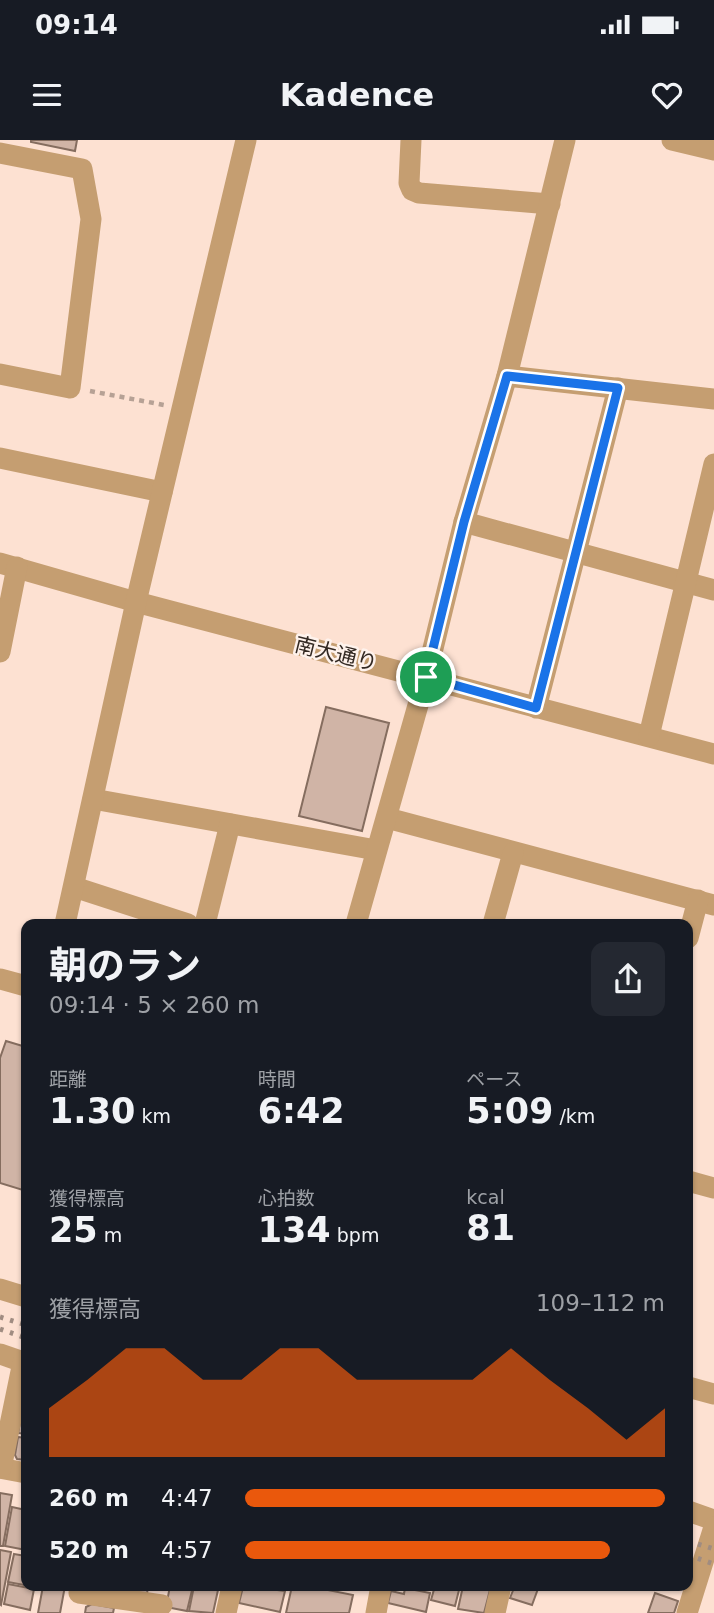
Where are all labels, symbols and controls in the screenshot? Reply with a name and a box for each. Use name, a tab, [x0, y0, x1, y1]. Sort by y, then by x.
text: 09:14	[35, 10, 118, 40]
icon: menu	[28, 76, 66, 114]
text: Kadence	[280, 76, 434, 114]
icon: heart	[648, 76, 686, 114]
street label: 南大通り	[292, 632, 380, 676]
pin	[396, 647, 456, 707]
icon: arrive	[407, 658, 445, 696]
button: share	[591, 942, 665, 1016]
text: 朝のラン	[49, 944, 201, 988]
text: 09:14 · 5 × 260 m	[49, 992, 259, 1018]
text: 距離	[49, 1068, 87, 1090]
text: 時間	[258, 1068, 296, 1090]
text: ペース	[466, 1068, 522, 1090]
text: 1.30	[49, 1091, 135, 1131]
text: 6:42	[258, 1091, 345, 1131]
text: 5:09	[466, 1091, 553, 1131]
text: km	[135, 1105, 171, 1127]
text: /km	[553, 1105, 595, 1127]
text: kcal	[466, 1186, 505, 1208]
text: 獲得標高	[49, 1187, 125, 1209]
text: 心拍数	[258, 1187, 315, 1209]
text: 81	[466, 1208, 515, 1248]
text: 25	[49, 1210, 98, 1250]
text: 134	[258, 1210, 331, 1250]
text: m	[98, 1224, 122, 1246]
text: bpm	[331, 1224, 379, 1246]
text: 109–112 m	[536, 1290, 665, 1316]
text: 獲得標高	[49, 1296, 141, 1322]
text: 260 m	[49, 1485, 129, 1511]
text: 4:47	[161, 1485, 213, 1511]
text: 520 m	[49, 1537, 129, 1563]
text: 4:57	[161, 1537, 213, 1563]

